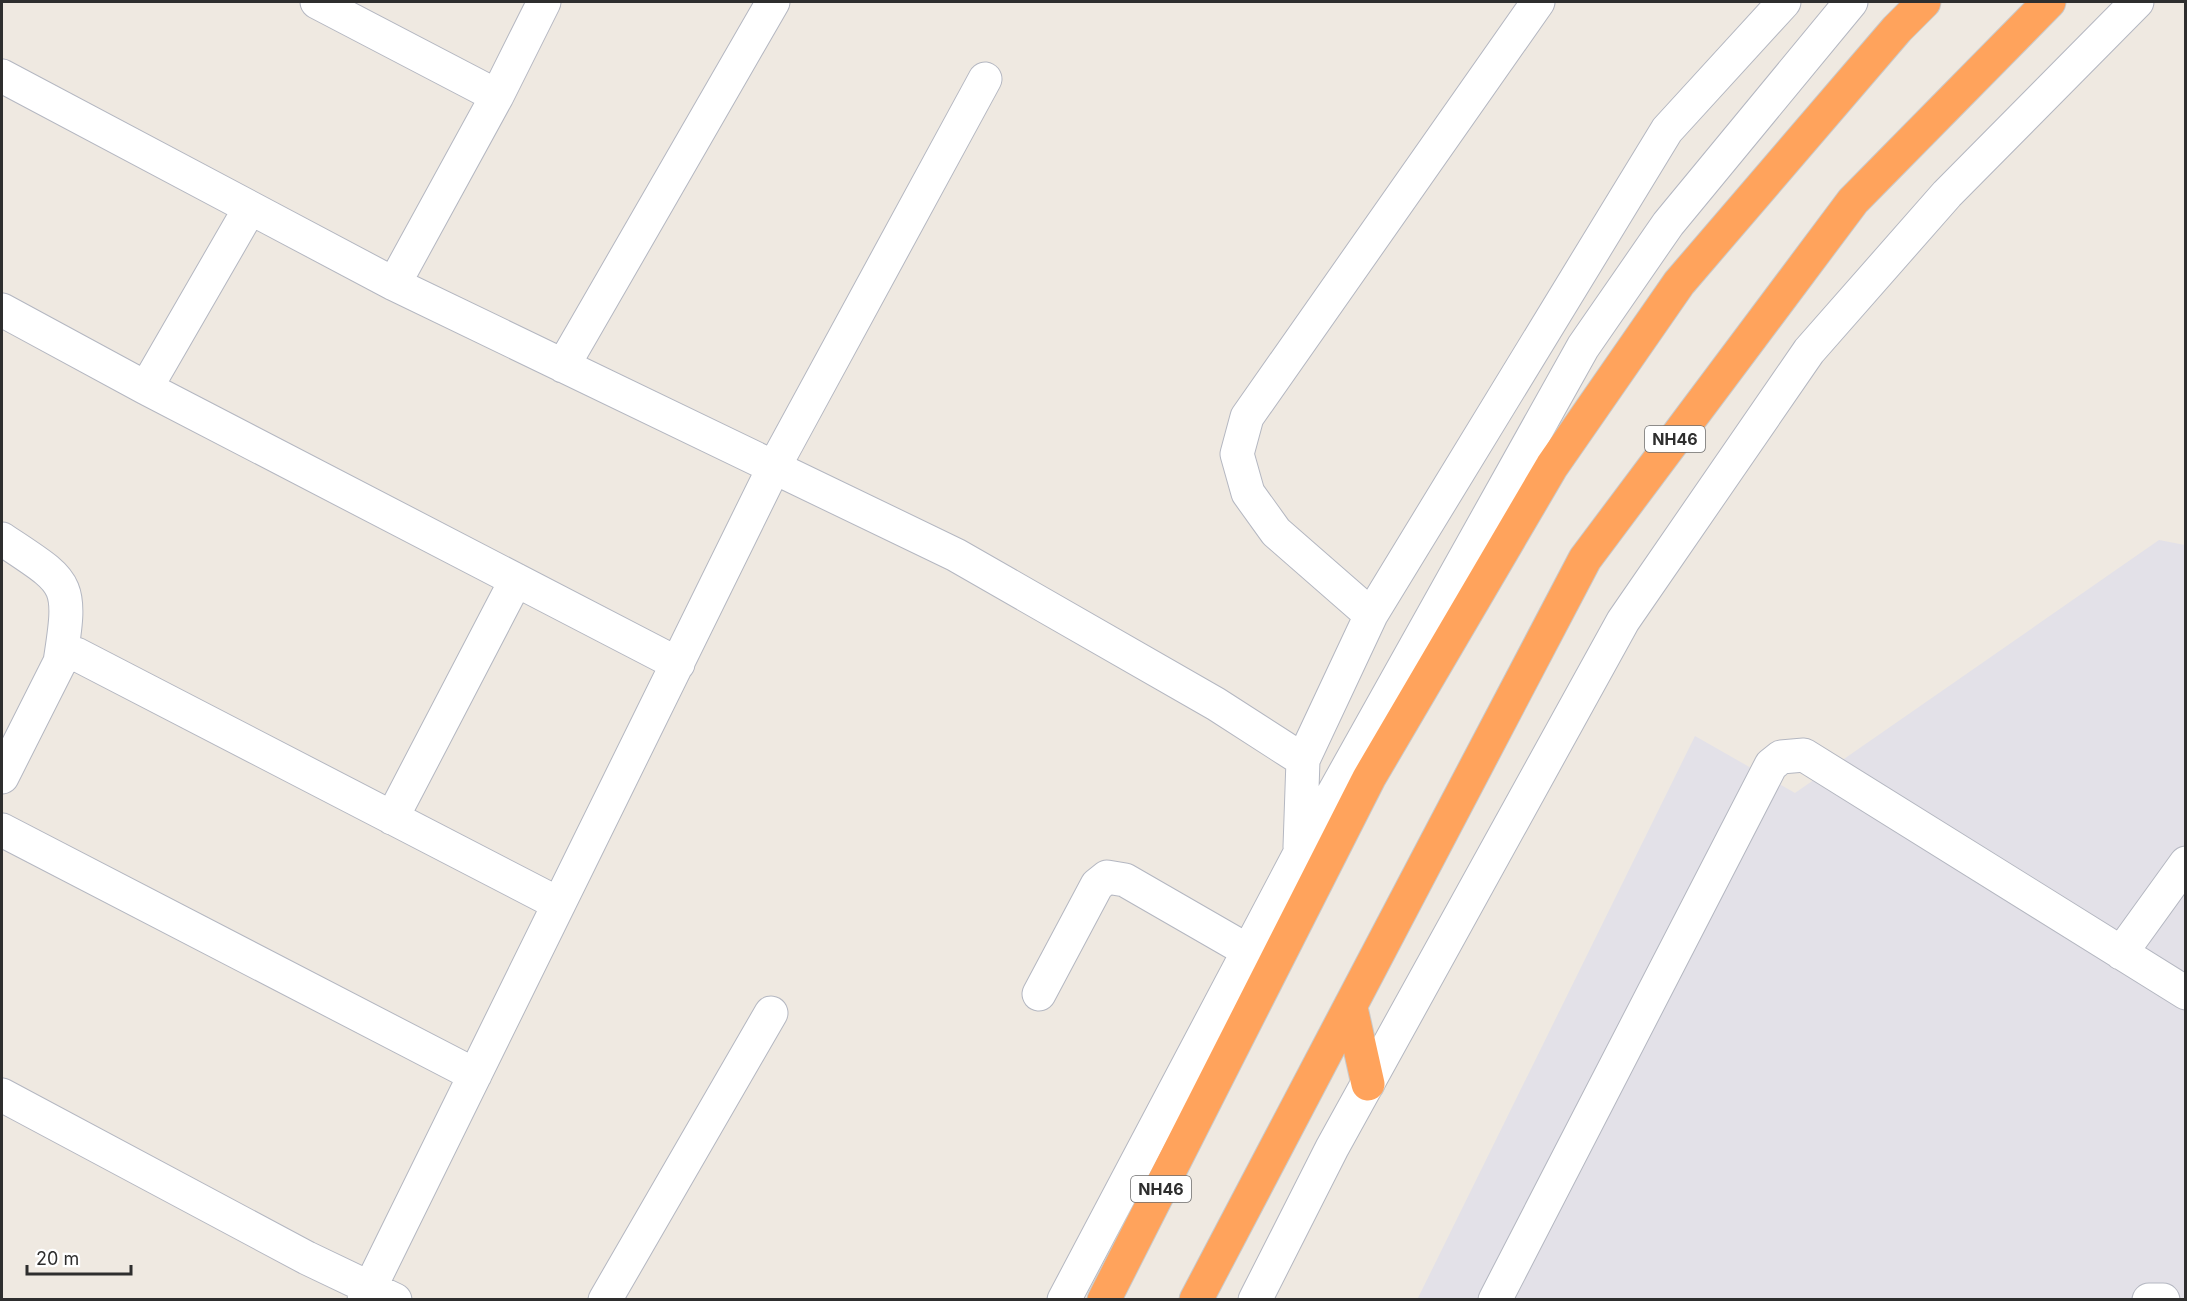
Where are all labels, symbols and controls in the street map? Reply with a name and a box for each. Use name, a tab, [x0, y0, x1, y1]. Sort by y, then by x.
road number: NH46	[1645, 426, 1705, 452]
road number: NH46	[1131, 1176, 1191, 1202]
scale bar	[27, 1238, 130, 1276]
text: 20 m	[36, 1248, 79, 1269]

